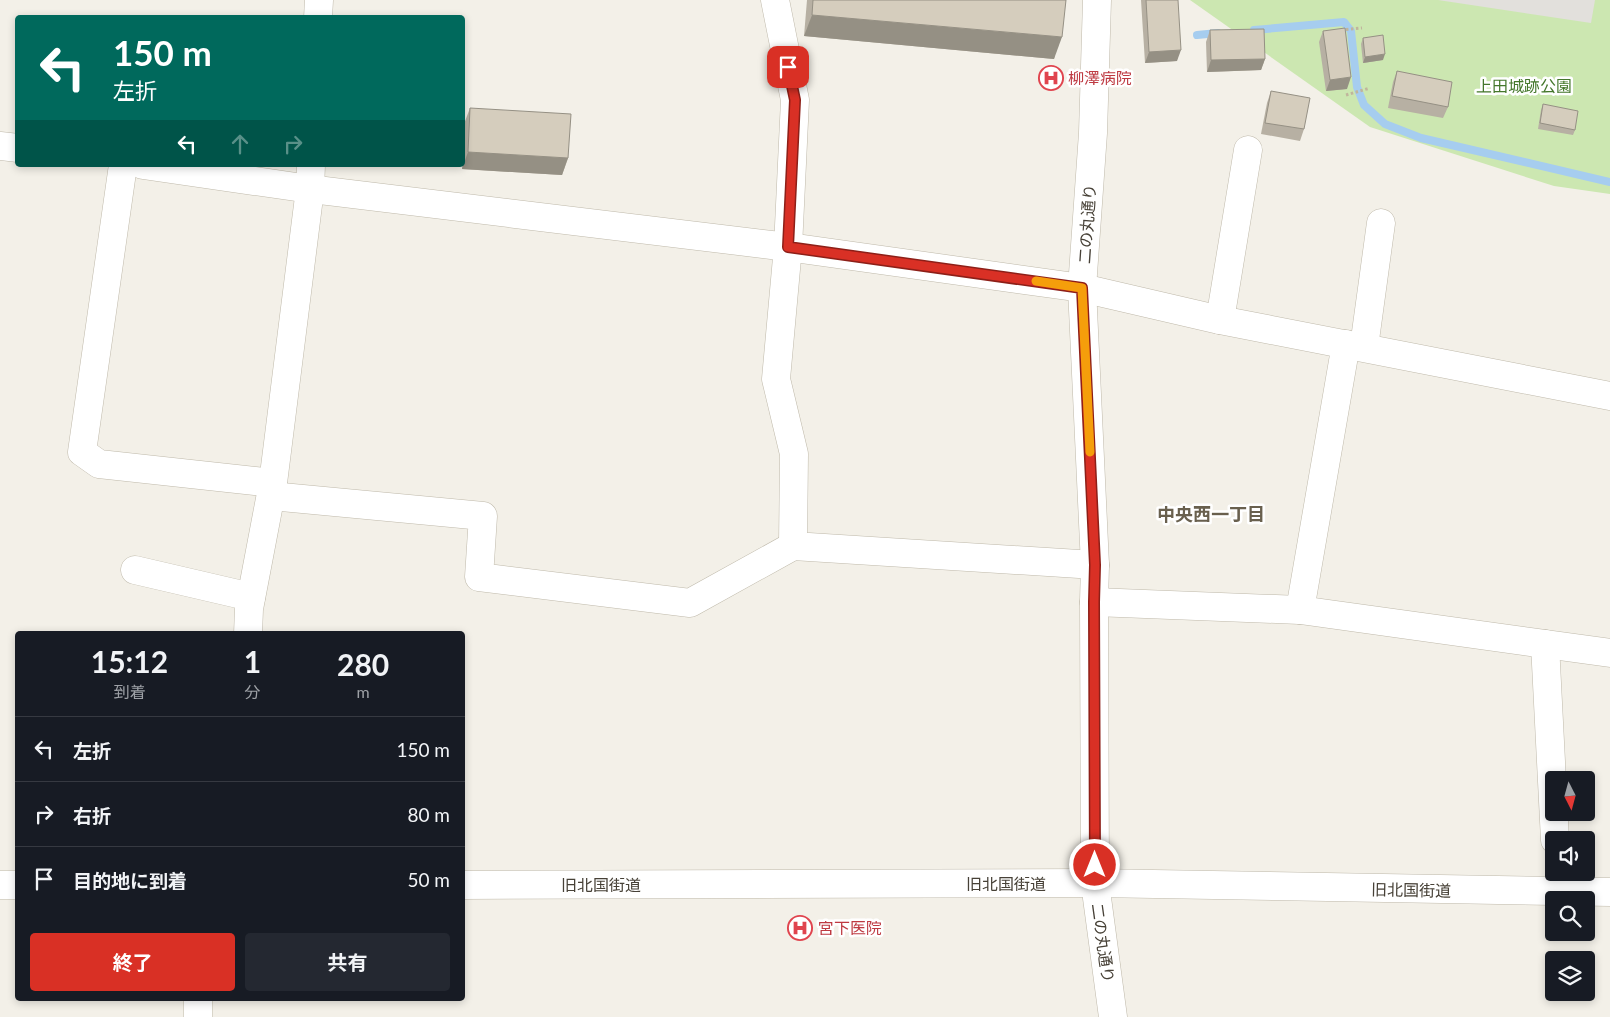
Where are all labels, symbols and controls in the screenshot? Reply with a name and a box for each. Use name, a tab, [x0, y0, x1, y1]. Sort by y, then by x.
text: 150 m	[113, 31, 212, 73]
icon: left	[30, 35, 95, 100]
pin	[767, 46, 809, 88]
icon: arrive	[774, 53, 802, 81]
hospital icon: 柳澤病院	[1038, 65, 1064, 91]
place label: 柳澤病院	[1068, 68, 1132, 87]
park label: 上田城跡公園	[1476, 76, 1572, 95]
text: 左折	[113, 77, 157, 104]
icon: left	[173, 130, 201, 158]
icon: ahead	[226, 130, 254, 158]
icon: right	[279, 130, 307, 158]
street label: 二の丸通り	[1074, 183, 1099, 265]
district label: 中央西一丁目	[1157, 503, 1265, 525]
text: 15:12	[91, 643, 168, 679]
text: 1	[244, 643, 261, 679]
text: 280	[337, 646, 389, 682]
text: 到着	[113, 682, 145, 701]
text: 分	[245, 682, 261, 701]
text: m	[357, 682, 370, 701]
icon: left	[30, 735, 58, 763]
text: 150 m	[396, 738, 450, 761]
text: 左折	[73, 739, 111, 762]
north arrow	[1545, 771, 1595, 821]
map controls	[1545, 771, 1595, 1001]
icon: right	[30, 800, 58, 828]
text: 80 m	[407, 803, 450, 826]
text: 右折	[73, 804, 111, 827]
button: sound	[1545, 831, 1595, 881]
position arrow	[1068, 838, 1120, 890]
icon: arrive	[30, 865, 58, 893]
text: 50 m	[407, 868, 450, 891]
text: 目的地に到着	[73, 869, 187, 892]
street label: 旧北国街道	[966, 874, 1046, 893]
street label: 旧北国街道	[561, 875, 641, 894]
street label: 旧北国街道	[1371, 879, 1451, 900]
button: search	[1545, 891, 1595, 941]
street label: 二の丸通り	[1089, 902, 1118, 984]
hospital icon: 宮下医院	[787, 915, 813, 941]
place label: 宮下医院	[818, 918, 882, 937]
button: 終了	[30, 933, 235, 991]
button: 共有	[245, 933, 450, 991]
button: layers	[1545, 951, 1595, 1001]

